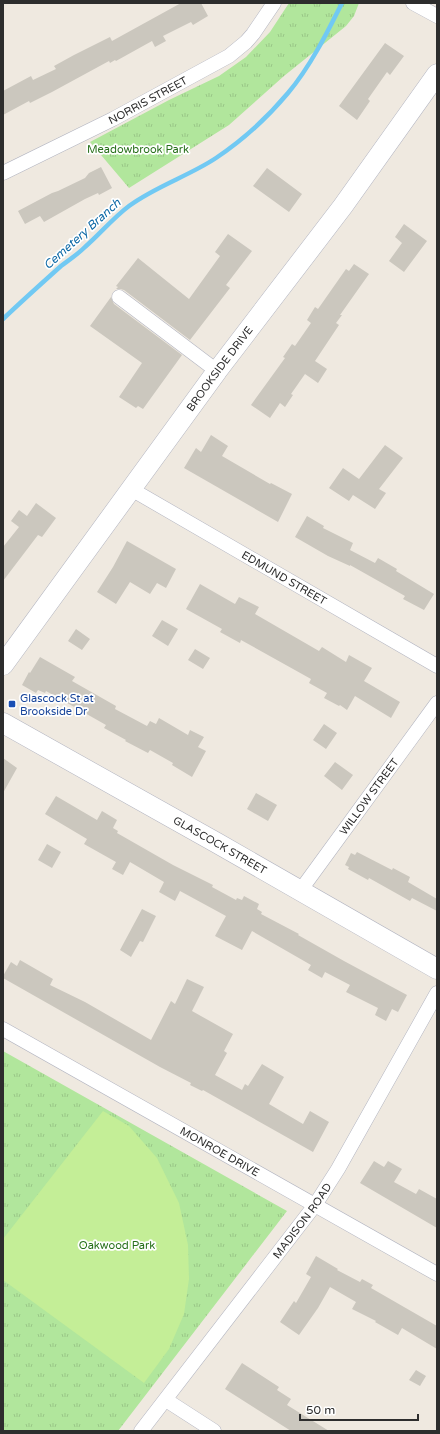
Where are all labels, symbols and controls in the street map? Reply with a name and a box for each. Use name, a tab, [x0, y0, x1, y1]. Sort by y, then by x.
street label: NORRIS STREET	[106, 74, 190, 127]
park label: Meadowbrook Park	[87, 143, 189, 156]
water label: Cemetery Branch	[41, 195, 124, 272]
street label: BROOKSIDE DRIVE	[184, 324, 256, 414]
street label: EDMUND STREET	[239, 548, 329, 608]
place label: Glascock St at Brookside Dr	[20, 692, 94, 718]
marker: Glascock St at Brookside Dr	[7, 699, 17, 709]
street label: WILLOW STREET	[337, 756, 402, 838]
street label: GLASCOCK STREET	[171, 814, 269, 877]
street label: MONROE DRIVE	[178, 1124, 262, 1179]
street label: MADISON ROAD	[270, 1181, 334, 1261]
park label: Oakwood Park	[79, 1239, 155, 1252]
scale bar	[300, 1396, 418, 1422]
text: 50 m	[306, 1403, 335, 1417]

